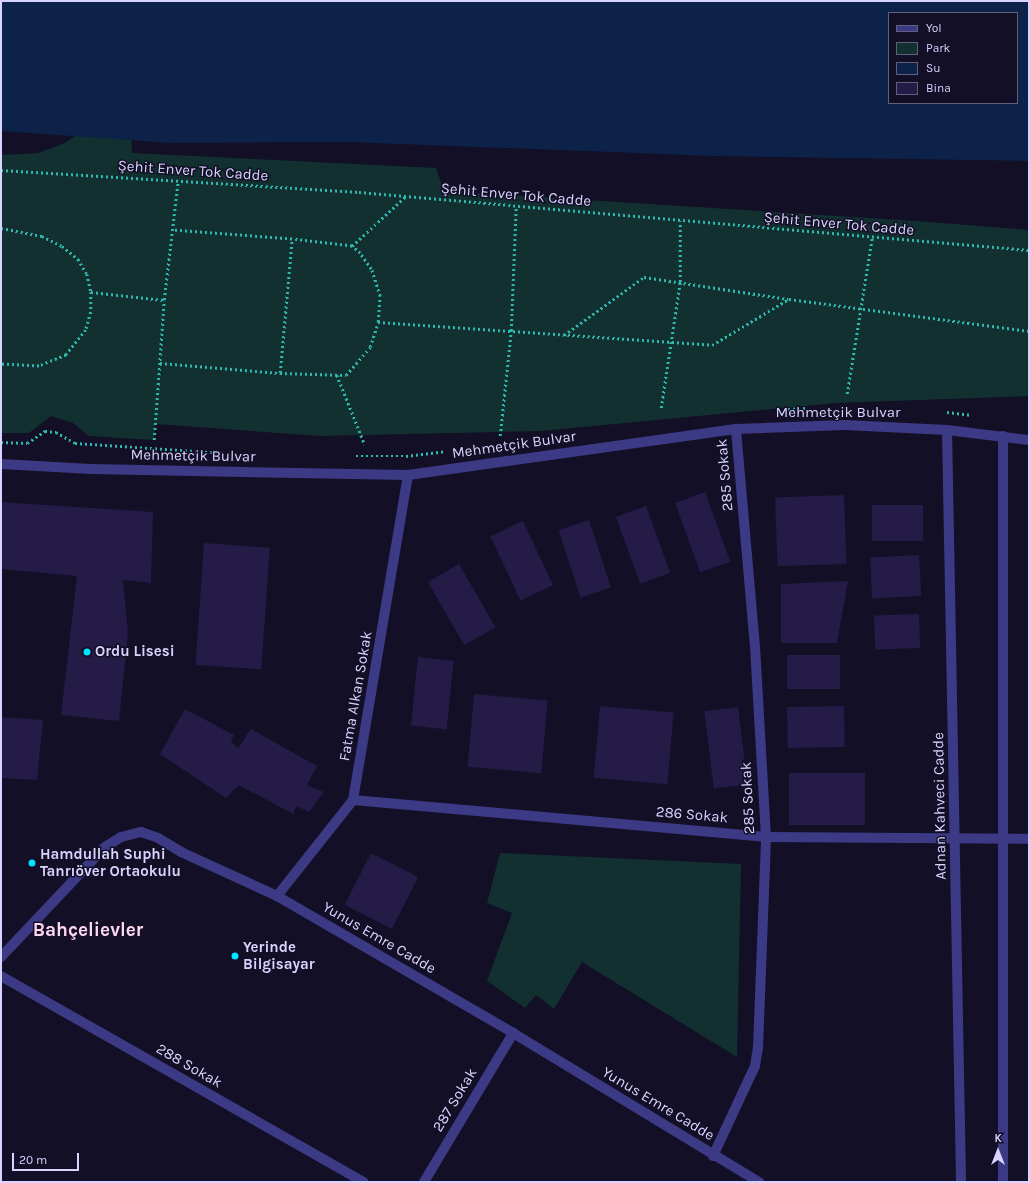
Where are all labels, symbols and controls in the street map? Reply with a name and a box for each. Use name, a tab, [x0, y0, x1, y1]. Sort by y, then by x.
legend	[888, 12, 1018, 104]
text: Yol	[926, 21, 942, 35]
text: Park	[926, 41, 950, 55]
text: Su	[926, 61, 941, 75]
text: Bina	[926, 81, 951, 95]
street label: Şehit Enver Tok Cadde	[117, 157, 269, 185]
street label: Şehit Enver Tok Cadde	[440, 179, 592, 211]
street label: Şehit Enver Tok Cadde	[763, 208, 915, 240]
street label: Mehmetçik Bulvar	[776, 404, 900, 422]
street label: Mehmetçik Bulvar	[451, 427, 577, 463]
street label: 285 Sokak	[713, 438, 737, 512]
street label: Mehmetçik Bulvar	[130, 446, 256, 466]
street label: Fatma Alkan Sokak	[336, 630, 376, 762]
place label: Ordu Lisesi	[95, 643, 175, 661]
marker: Ordu Lisesi	[82, 647, 92, 657]
street label: Adnan Kahveci Cadde	[930, 732, 950, 880]
street label: 285 Sokak	[737, 761, 759, 835]
street label: 286 Sokak	[655, 803, 729, 827]
place label: Hamdullah Suphi Tanrıöver Ortaokulu	[40, 845, 181, 880]
marker: Hamdullah Suphi Tanrıöver Ortaokulu	[27, 858, 37, 868]
street label: Yunus Emre Cadde	[319, 898, 439, 978]
district label: Bahçelievler	[33, 920, 143, 942]
place label: Yerinde Bilgisayar	[243, 938, 315, 973]
marker: Yerinde Bilgisayar	[230, 951, 240, 961]
street label: 288 Sokak	[153, 1040, 225, 1092]
street label: Yunus Emre Cadde	[599, 1063, 717, 1145]
street label: 287 Sokak	[429, 1065, 481, 1135]
north arrow	[978, 1131, 1018, 1171]
text: K	[994, 1132, 1002, 1145]
scale bar	[14, 1145, 81, 1171]
text: 20 m	[19, 1153, 47, 1167]

